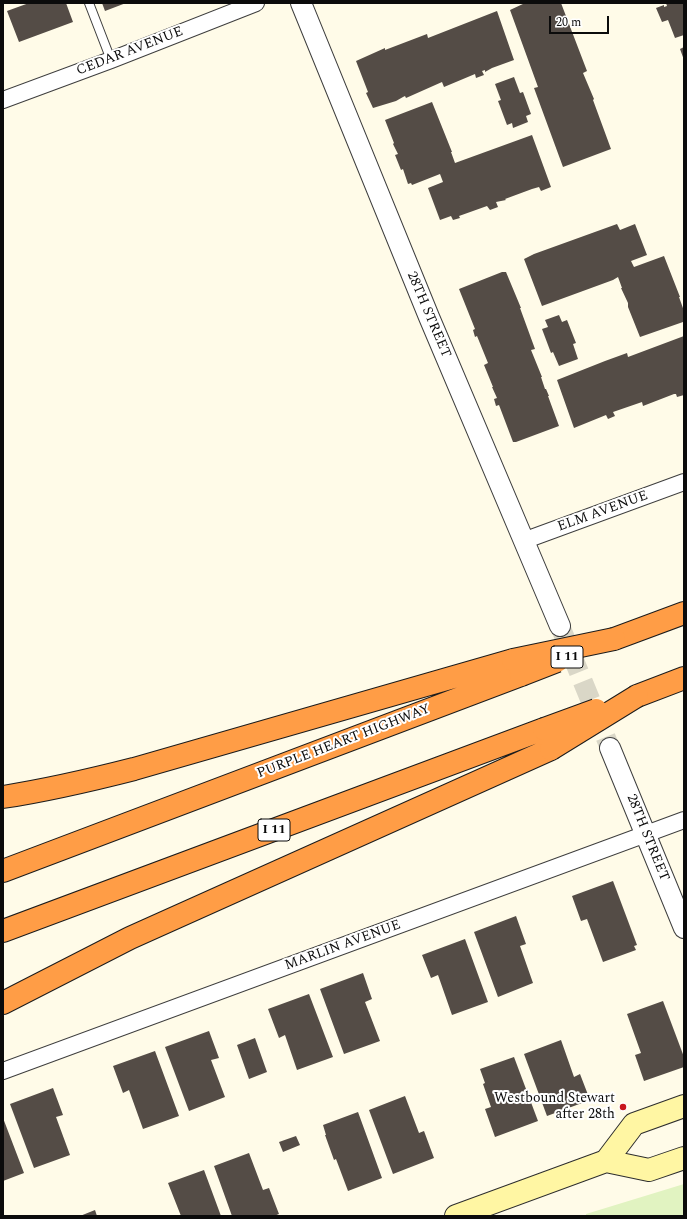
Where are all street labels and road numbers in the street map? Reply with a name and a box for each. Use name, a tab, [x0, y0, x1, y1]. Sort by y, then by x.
street label: CEDAR AVENUE	[74, 24, 186, 80]
street label: 28TH STREET	[402, 269, 454, 361]
street label: ELM AVENUE	[555, 488, 651, 536]
road number: I 11	[551, 646, 583, 668]
street label: PURPLE HEART HIGHWAY	[255, 701, 433, 783]
street label: 28TH STREET	[622, 792, 672, 884]
road number: I 11	[258, 819, 290, 841]
street label: MARLIN AVENUE	[283, 917, 403, 975]

